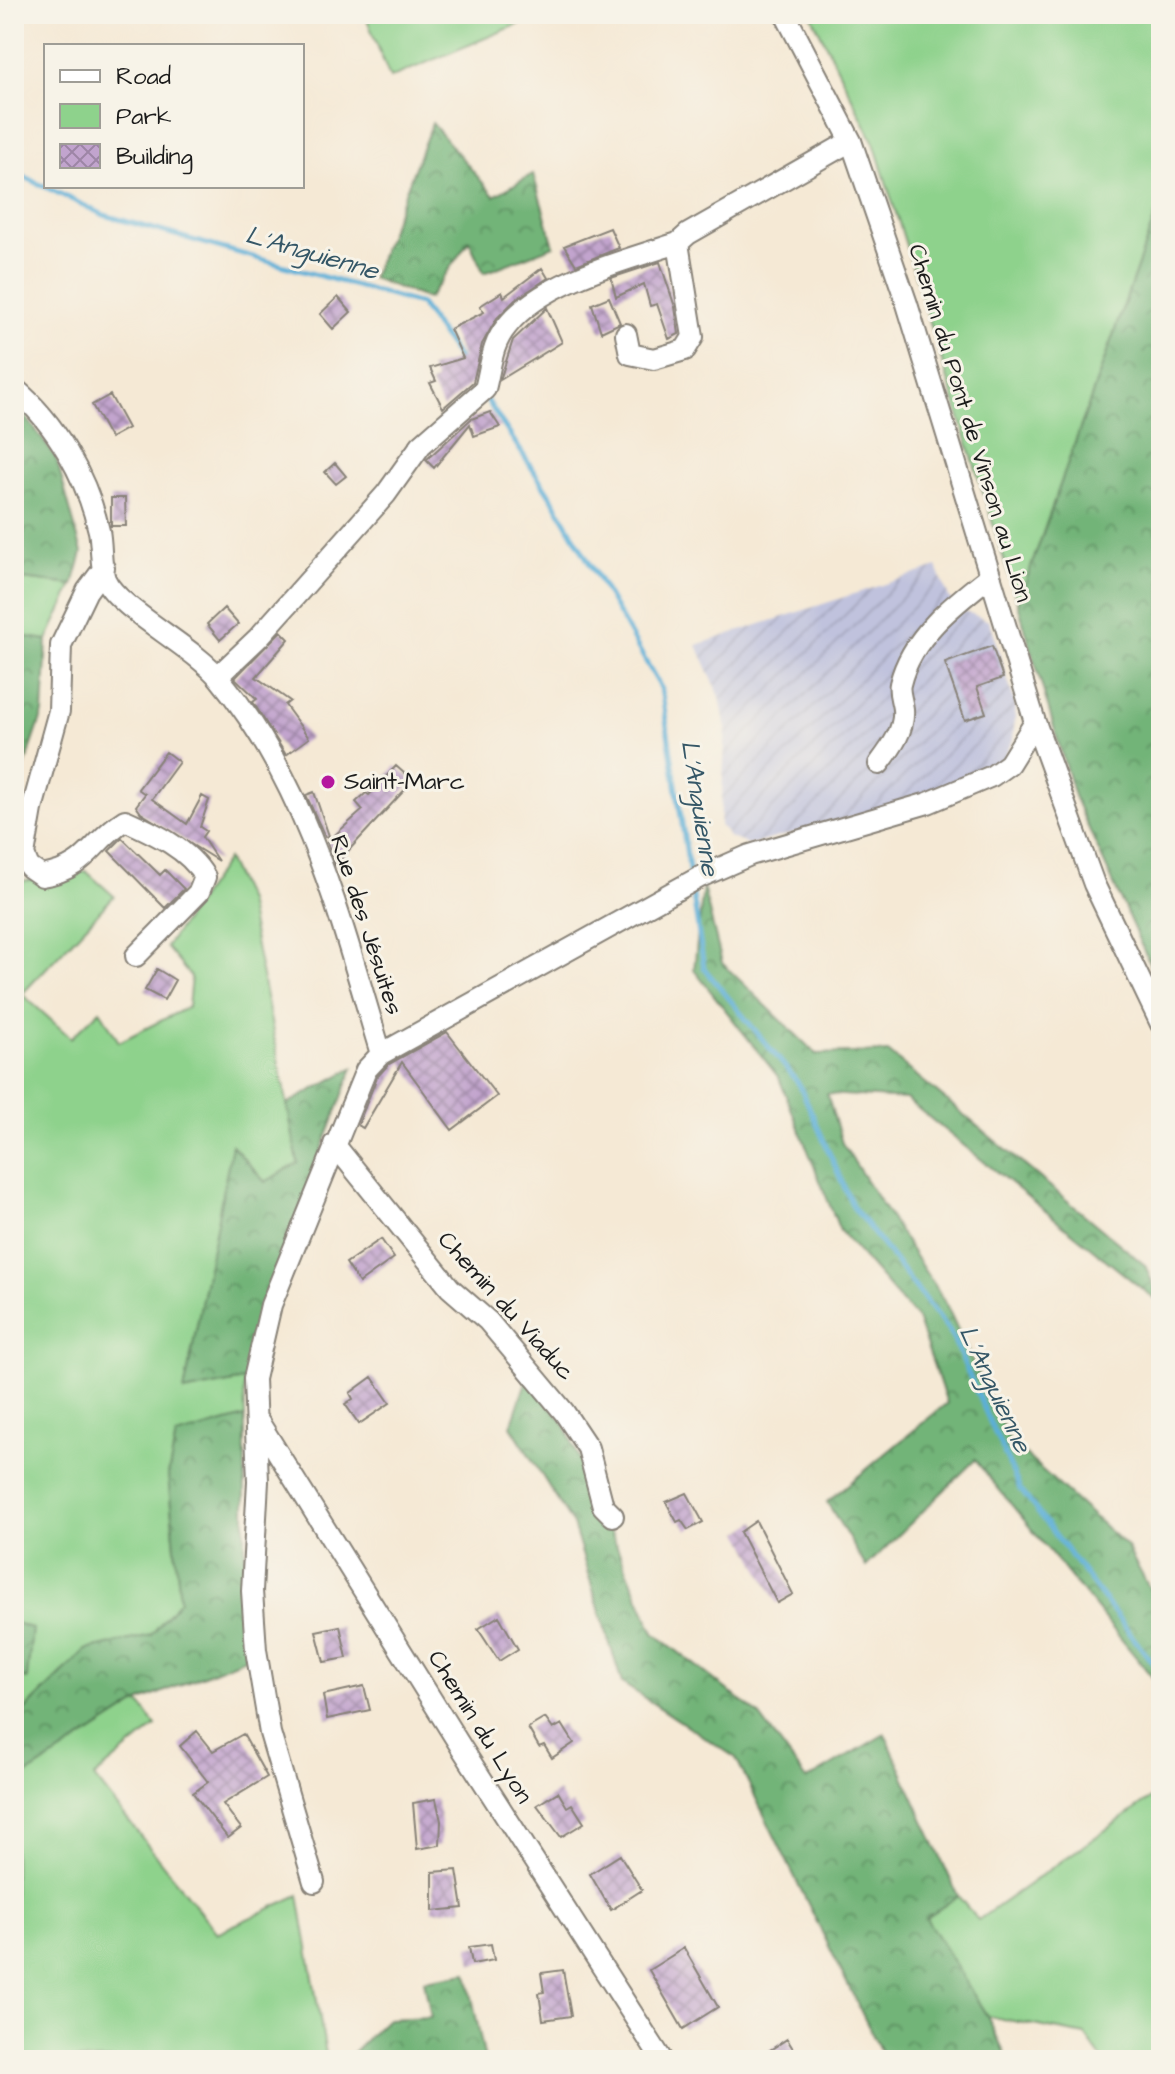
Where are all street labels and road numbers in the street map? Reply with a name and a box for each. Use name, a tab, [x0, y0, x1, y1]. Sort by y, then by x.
street label: Chemin du Pont de Vinson au Lion	[899, 240, 1041, 606]
street label: Rue des Jésuites	[321, 831, 411, 1019]
street label: Chemin du Viaduc	[430, 1224, 582, 1388]
street label: Chemin du Lyon	[418, 1644, 541, 1811]

